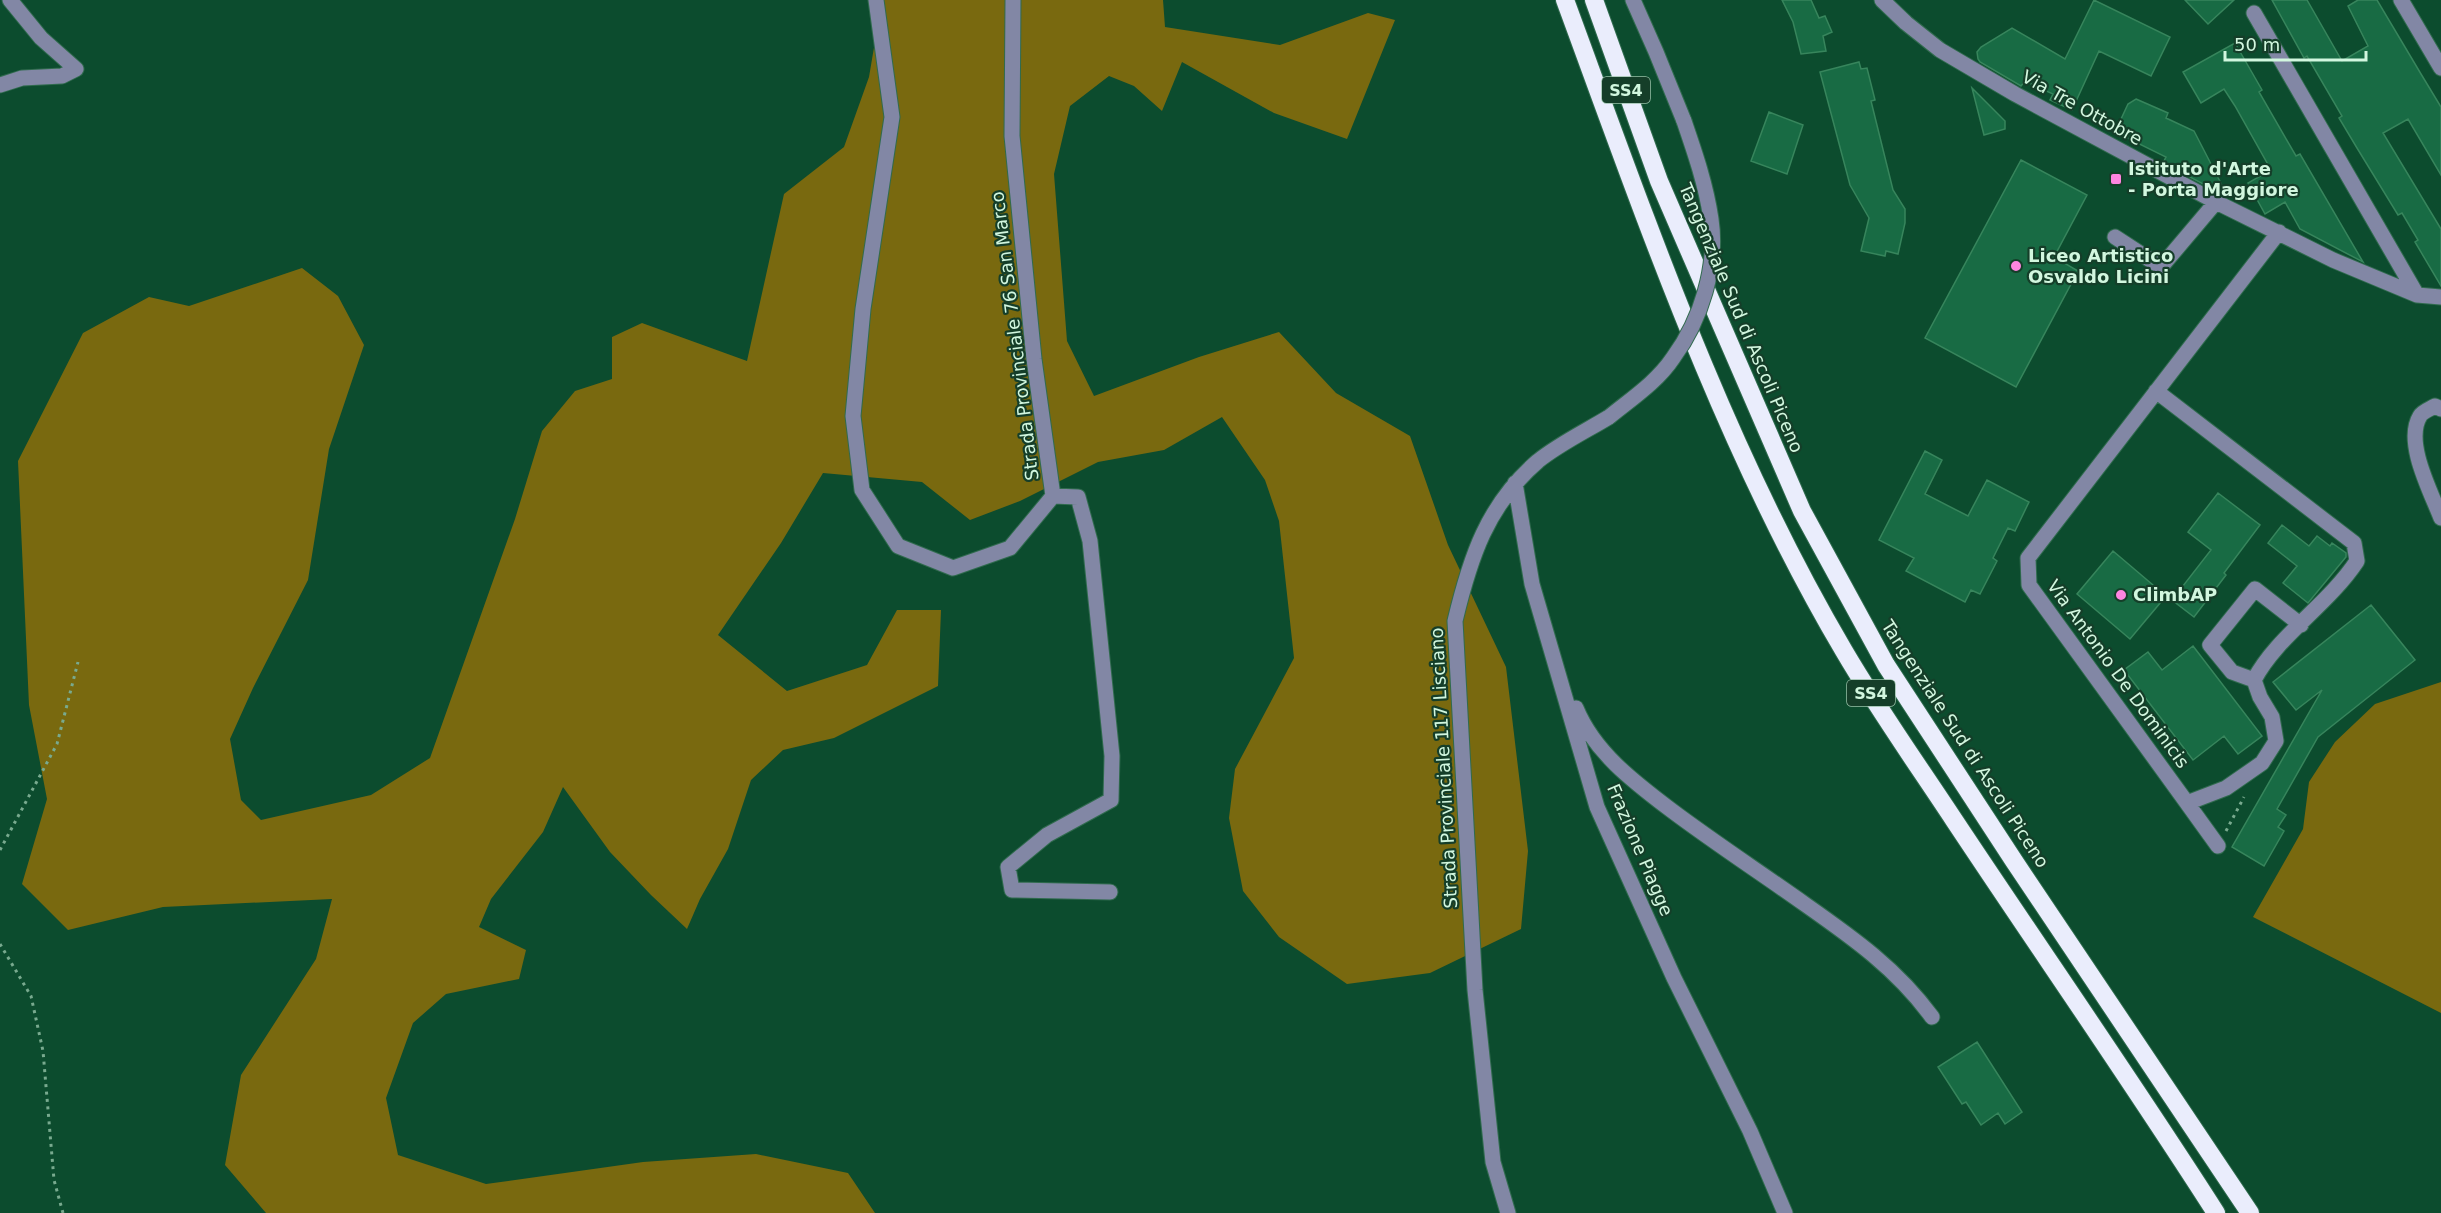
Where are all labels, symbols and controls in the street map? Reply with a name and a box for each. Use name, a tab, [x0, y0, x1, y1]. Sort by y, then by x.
scale bar	[2225, 24, 2366, 62]
text: 50 m	[2234, 34, 2280, 55]
street label: Via Tre Ottobre	[2018, 66, 2146, 149]
road number: SS4	[1602, 77, 1650, 103]
place label: Istituto d'Arte - Porta Maggiore	[2128, 158, 2299, 200]
marker: Istituto d'Arte - Porta Maggiore	[2109, 172, 2123, 186]
street label: Tangenziale Sud di Ascoli Piceno	[1675, 179, 1808, 456]
street label: Strada Provinciale 76 San Marco	[986, 190, 1043, 482]
place label: Liceo Artistico Osvaldo Licini	[2028, 245, 2173, 287]
marker: Liceo Artistico Osvaldo Licini	[2009, 259, 2023, 273]
street label: Via Antonio De Dominicis	[2043, 576, 2194, 772]
place label: ClimbAP	[2133, 584, 2217, 605]
marker: ClimbAP	[2114, 588, 2128, 602]
street label: Tangenziale Sud di Ascoli Piceno	[1877, 615, 2053, 871]
street label: Strada Provinciale 117 Lisciano	[1426, 627, 1461, 909]
road number: SS4	[1847, 680, 1895, 706]
street label: Frazione Piagge	[1603, 781, 1678, 919]

